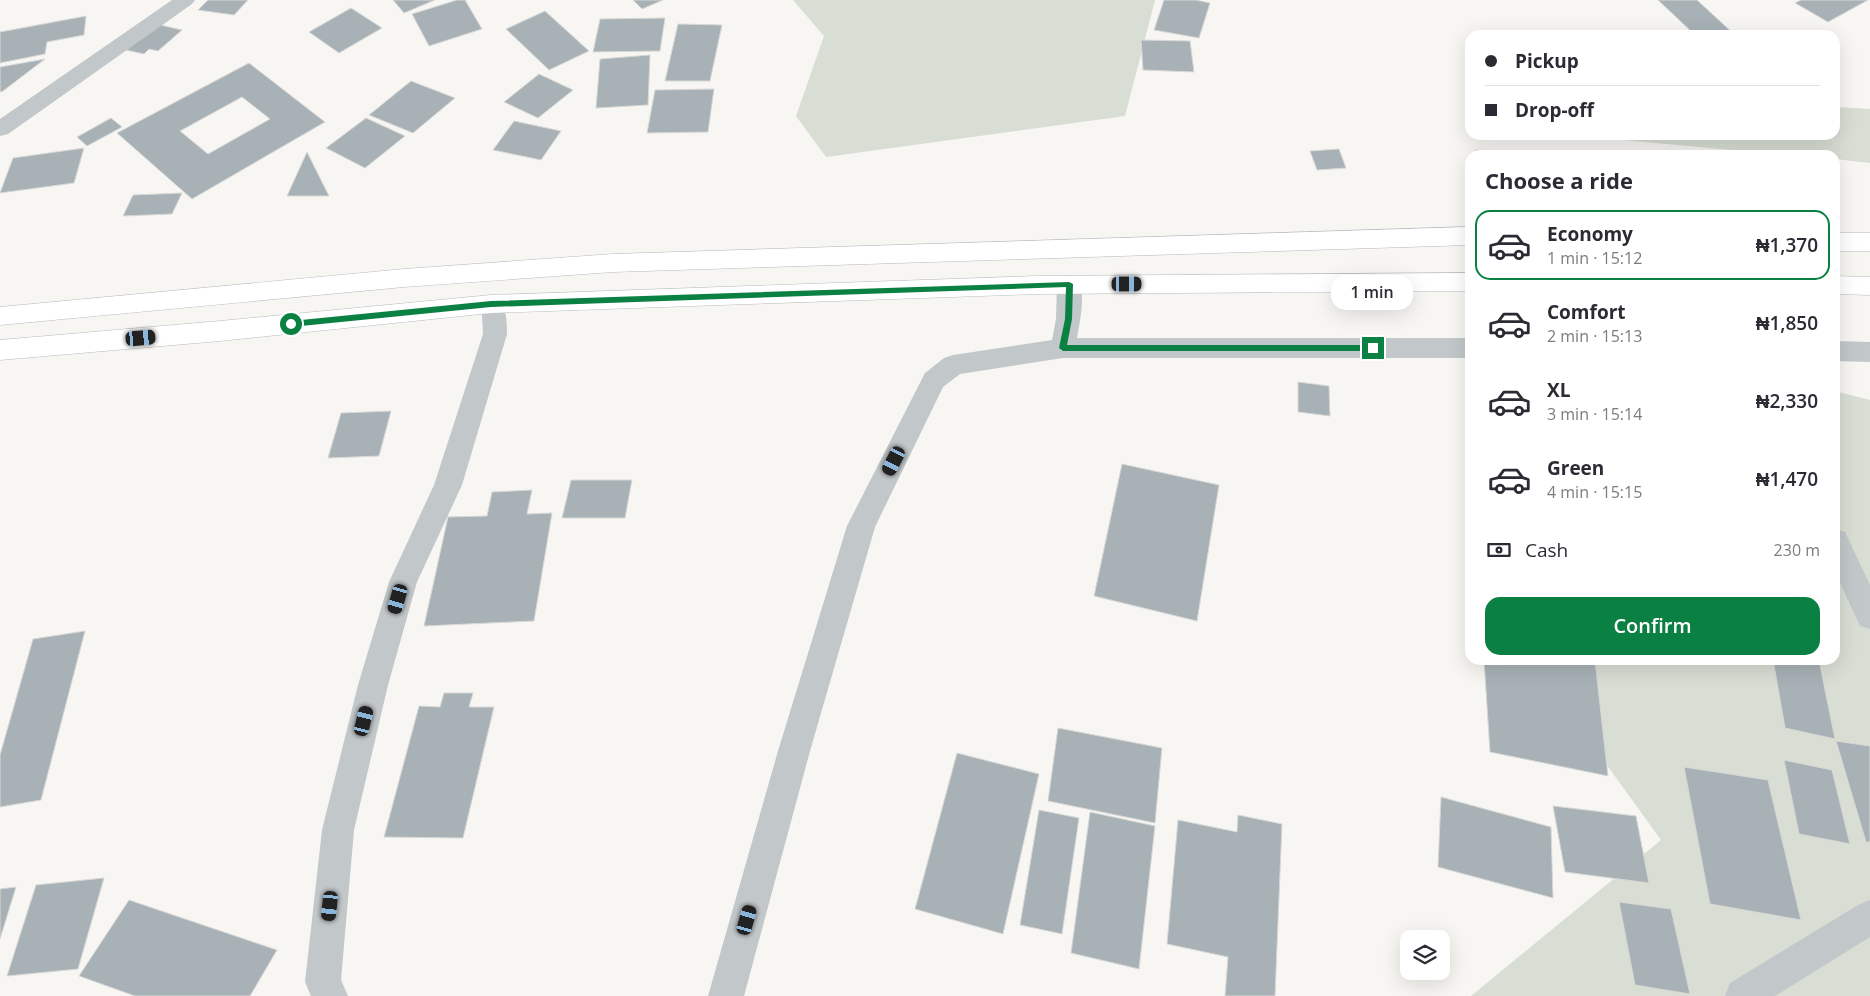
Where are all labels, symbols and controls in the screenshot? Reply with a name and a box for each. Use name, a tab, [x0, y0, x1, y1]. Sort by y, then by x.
text: Pickup	[1515, 48, 1579, 74]
text: Drop-off	[1515, 97, 1594, 123]
text: Choose a ride	[1485, 165, 1633, 195]
text: Economy	[1547, 221, 1633, 247]
icon: car	[1487, 223, 1532, 268]
text: ₦1,370	[1756, 232, 1818, 258]
text: 1 min · 15:12	[1547, 247, 1642, 269]
callout: 1 min	[1332, 276, 1414, 310]
car	[1112, 277, 1142, 292]
text: 1 min	[1350, 281, 1394, 303]
text: Comfort	[1547, 299, 1626, 325]
icon: car	[1487, 301, 1532, 346]
text: ₦1,850	[1756, 310, 1818, 336]
route start	[280, 313, 302, 335]
text: 2 min · 15:13	[1547, 325, 1642, 347]
car	[125, 329, 156, 347]
route end	[1362, 337, 1384, 359]
text: XL	[1547, 377, 1570, 403]
icon: car	[1487, 379, 1532, 424]
text: ₦2,330	[1756, 388, 1818, 414]
text: 3 min · 15:14	[1547, 403, 1642, 425]
car	[880, 444, 907, 478]
text: Green	[1547, 455, 1604, 481]
icon: car	[1487, 457, 1532, 502]
text: ₦1,470	[1756, 466, 1818, 492]
text: 4 min · 15:15	[1547, 481, 1642, 503]
icon: cash	[1485, 536, 1513, 564]
text: Cash	[1525, 537, 1568, 563]
text: 230 m	[1774, 539, 1820, 561]
car	[386, 583, 409, 615]
button: Confirm	[1485, 597, 1820, 655]
car	[353, 705, 374, 737]
car	[320, 890, 339, 922]
car	[735, 904, 758, 936]
map controls	[1400, 930, 1450, 980]
button: layers	[1400, 930, 1450, 980]

